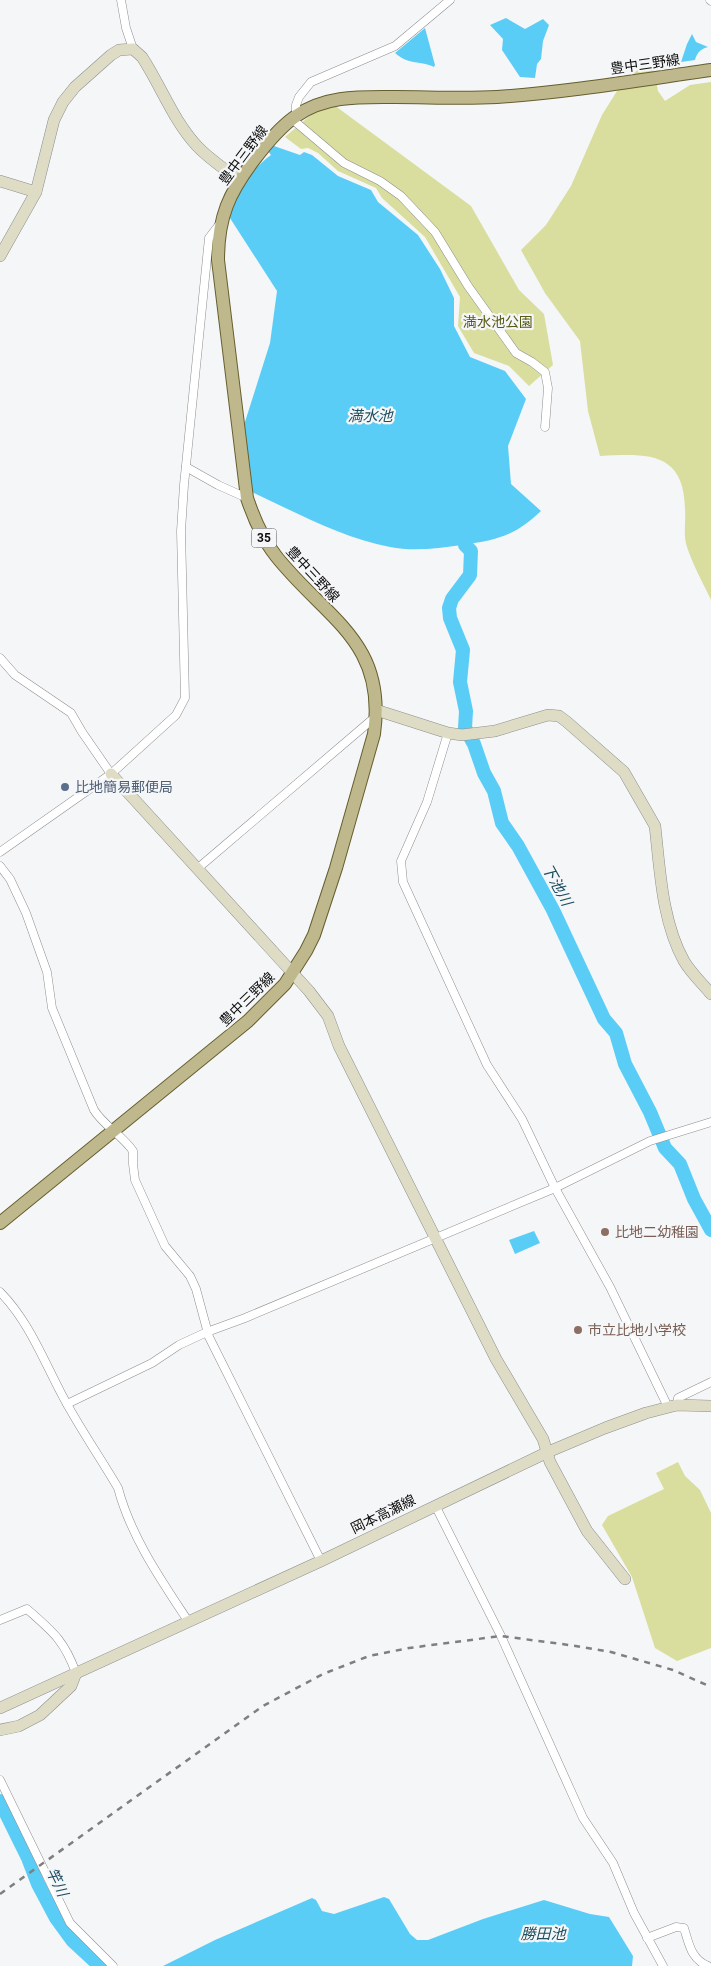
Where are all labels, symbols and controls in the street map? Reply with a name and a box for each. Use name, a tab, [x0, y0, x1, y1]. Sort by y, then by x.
street label: 豊中三野線	[609, 51, 681, 77]
street label: 豊中三野線	[216, 122, 270, 188]
park label: 満水池公園	[463, 314, 533, 330]
water label: 満水池	[347, 407, 394, 425]
road number: 35	[252, 528, 276, 548]
street label: 豊中三野線	[283, 543, 343, 605]
place label: 比地簡易郵便局	[75, 779, 173, 795]
marker: 比地簡易郵便局	[59, 781, 71, 793]
water label: 下池川	[538, 861, 577, 911]
street label: 豊中三野線	[216, 969, 278, 1029]
place label: 比地二幼稚園	[615, 1224, 699, 1240]
marker: 比地二幼稚園	[599, 1226, 611, 1238]
place label: 市立比地小学校	[588, 1322, 686, 1338]
marker: 市立比地小学校	[572, 1324, 584, 1336]
street label: 岡本高瀬線	[348, 1491, 418, 1537]
water label: 竿川	[42, 1865, 73, 1901]
water label: 勝田池	[520, 1925, 567, 1943]

